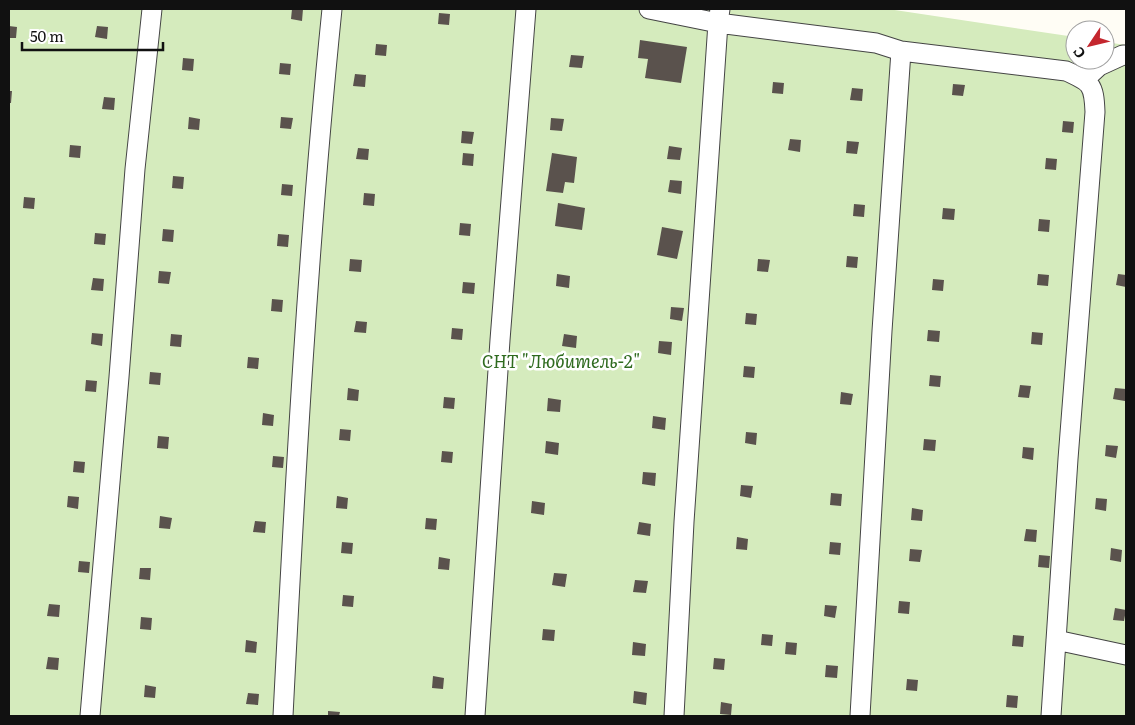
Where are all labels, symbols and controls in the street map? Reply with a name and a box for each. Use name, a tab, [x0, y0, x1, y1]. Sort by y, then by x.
scale bar	[22, 20, 164, 52]
north arrow	[1065, 20, 1115, 70]
text: 50 m	[30, 24, 64, 47]
text: С	[1067, 43, 1090, 63]
park label: СНТ "Любитель-2"	[482, 347, 640, 374]

